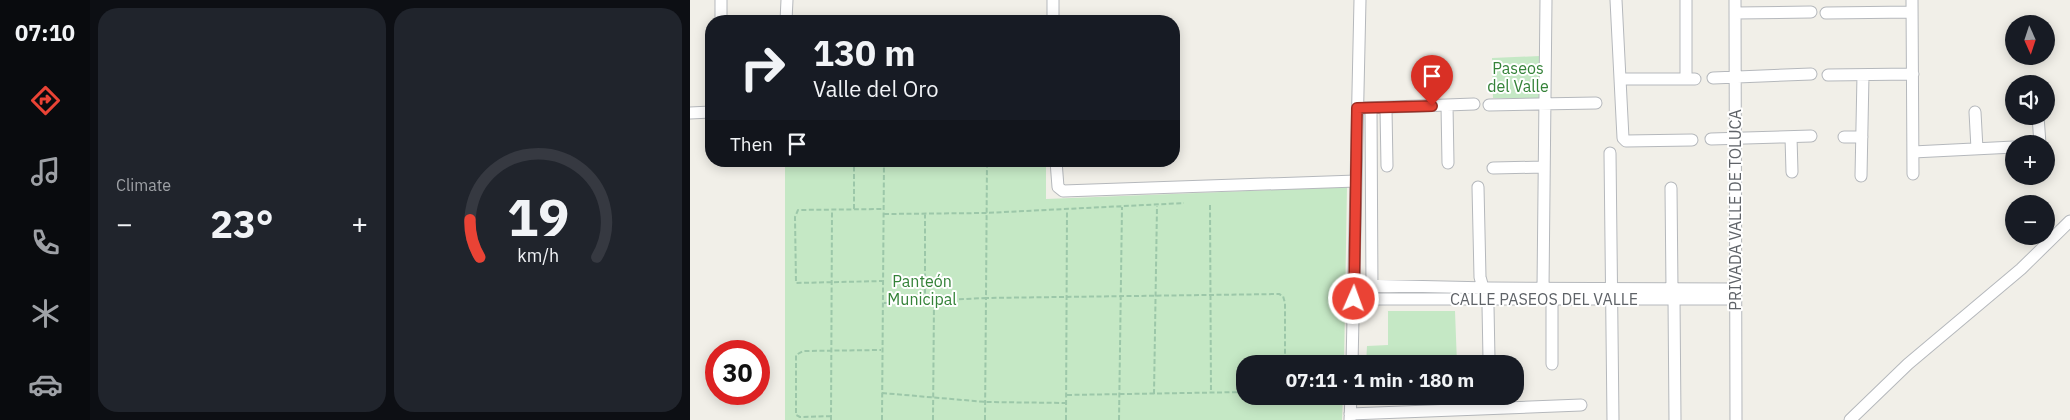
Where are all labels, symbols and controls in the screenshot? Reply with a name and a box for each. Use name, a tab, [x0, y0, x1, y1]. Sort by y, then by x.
north arrow	[2005, 15, 2055, 65]
map controls	[2005, 15, 2055, 245]
text: 07:10	[15, 18, 75, 47]
text: 130 m	[813, 30, 916, 76]
icon: right	[730, 35, 795, 100]
pin	[1411, 55, 1453, 106]
park label: Paseos del Valle	[1487, 58, 1549, 96]
icon: arrive	[1418, 62, 1446, 90]
text: Valle del Oro	[813, 74, 939, 103]
button: sound	[2005, 75, 2055, 125]
icon: directions	[28, 83, 63, 118]
street label: PRIVADA VALLE DE TOLUCA	[1725, 109, 1745, 311]
icon: arrive	[783, 130, 811, 158]
text: Then	[730, 132, 773, 156]
button: +	[2005, 135, 2055, 185]
icon: music	[28, 154, 63, 189]
text: Climate	[116, 175, 171, 195]
text: 19	[507, 183, 569, 250]
button: −	[2005, 195, 2055, 245]
text: 23°	[210, 199, 274, 248]
text: −	[116, 205, 133, 242]
text: +	[351, 205, 368, 242]
icon: phone	[28, 225, 63, 260]
text: km/h	[517, 244, 559, 267]
park label: Panteón Municipal	[887, 271, 957, 309]
position arrow	[1327, 272, 1379, 324]
street label: CALLE PASEOS DEL VALLE	[1450, 289, 1638, 309]
icon: climate	[28, 296, 63, 331]
speed limit sign: 30	[705, 340, 770, 405]
icon: car	[28, 367, 63, 402]
text: 07:11 · 1 min · 180 m	[1286, 368, 1474, 392]

